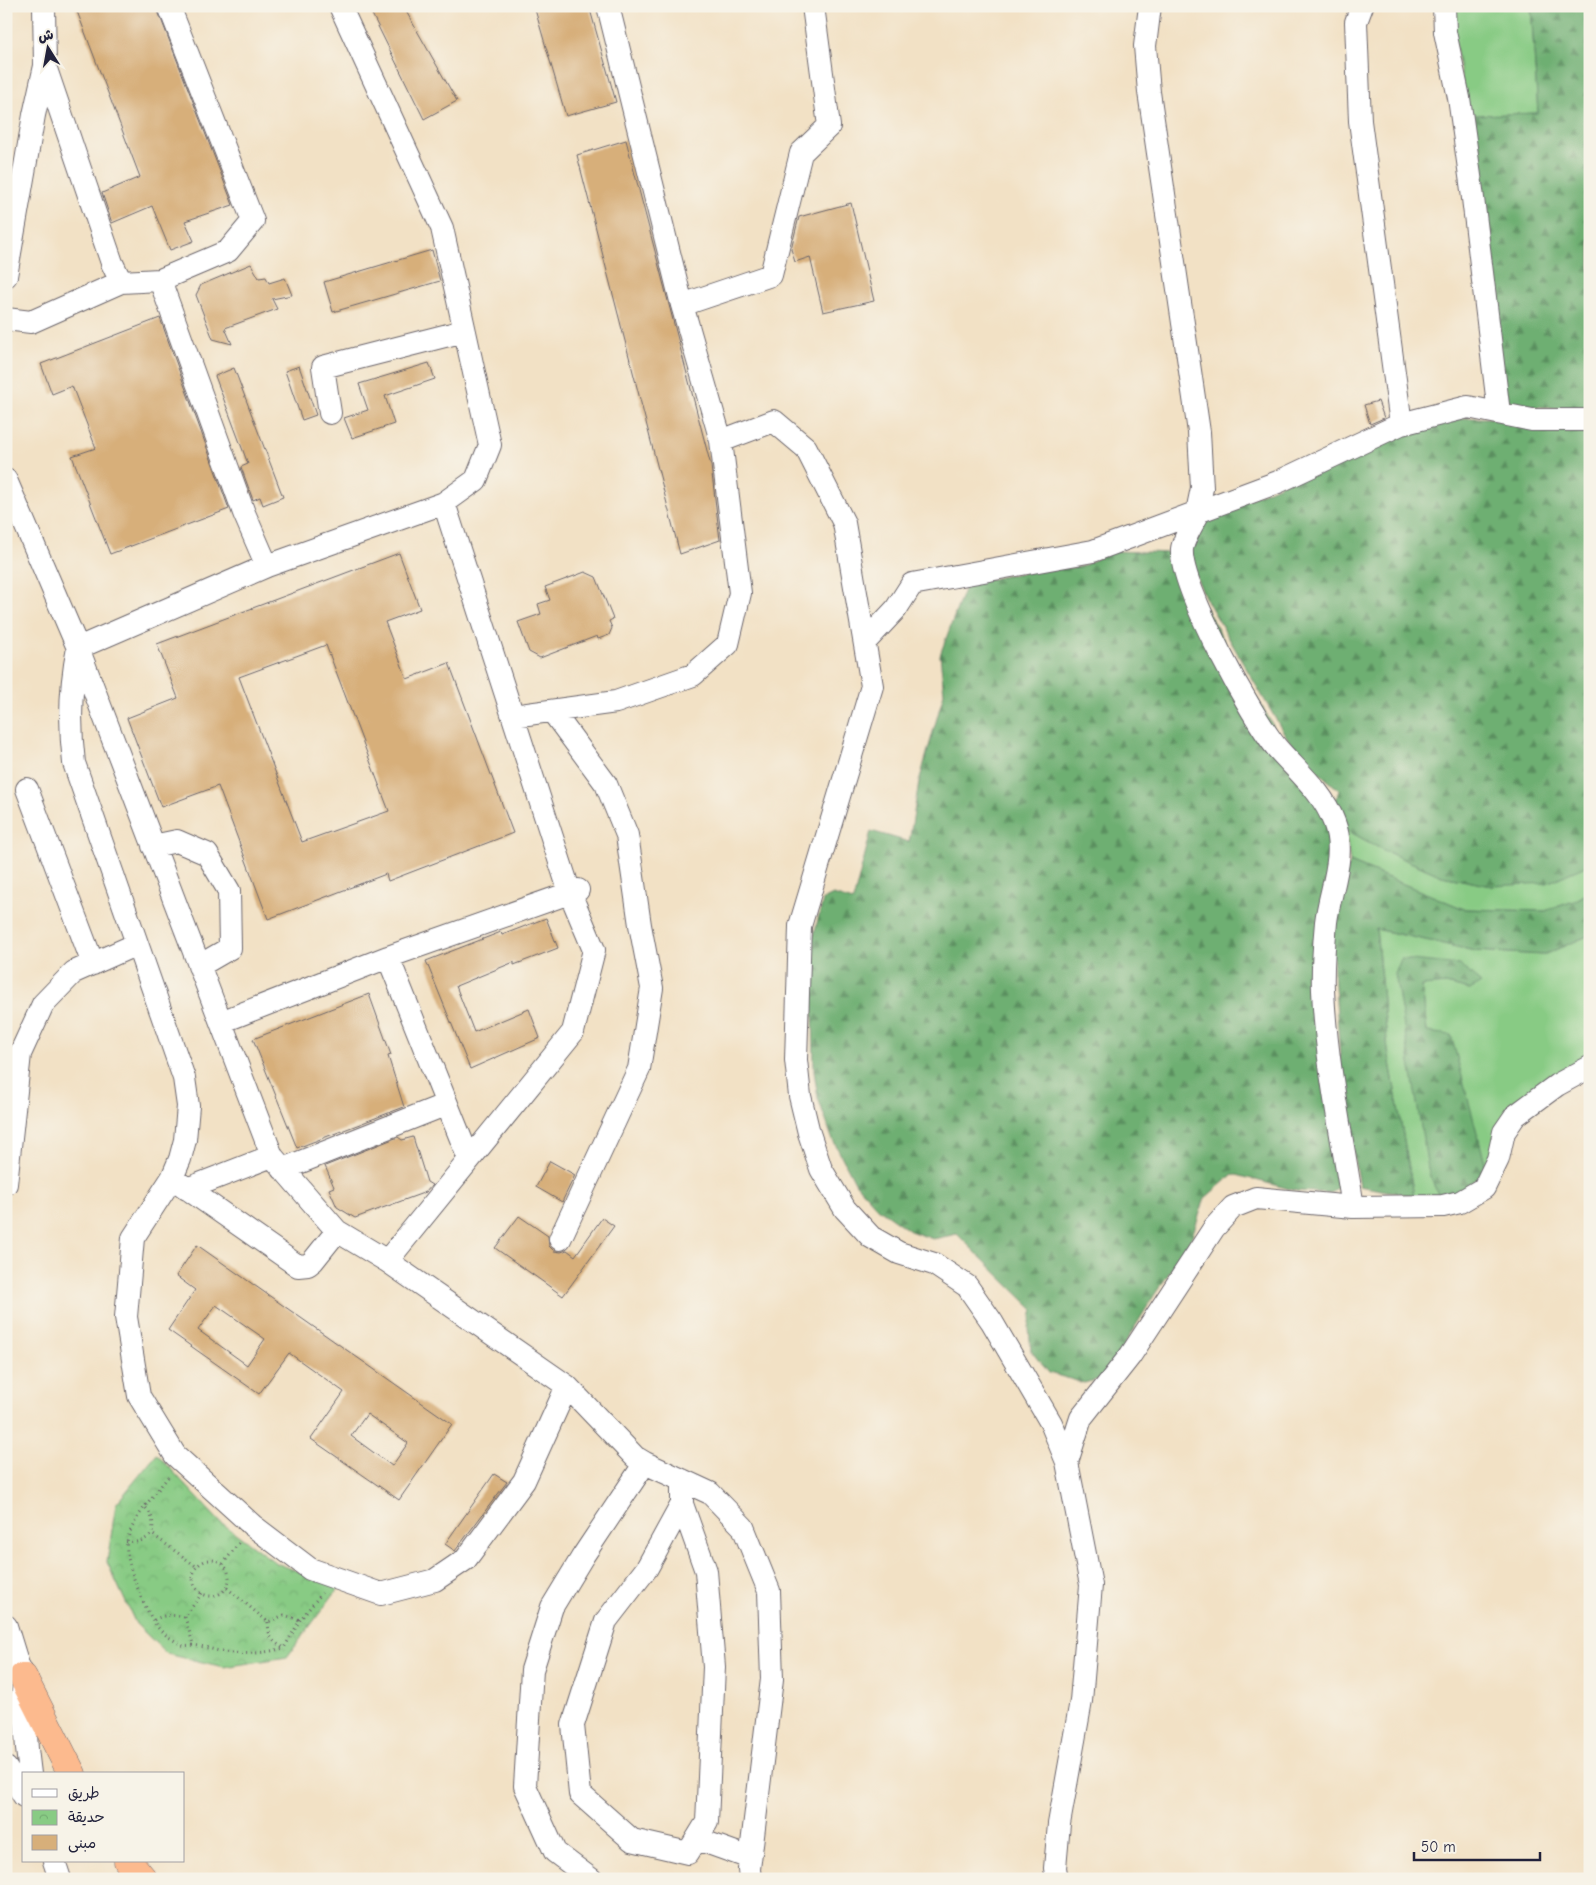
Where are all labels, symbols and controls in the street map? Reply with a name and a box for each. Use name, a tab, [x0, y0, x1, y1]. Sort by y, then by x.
north arrow	[22, 22, 72, 72]
text: ش	[36, 26, 55, 46]
legend	[22, 1772, 185, 1862]
text: طريق	[68, 1784, 100, 1802]
text: حديقة	[68, 1808, 105, 1826]
scale bar	[1414, 1830, 1540, 1862]
text: مبنى	[68, 1834, 96, 1853]
text: 50 m	[1421, 1838, 1456, 1856]

